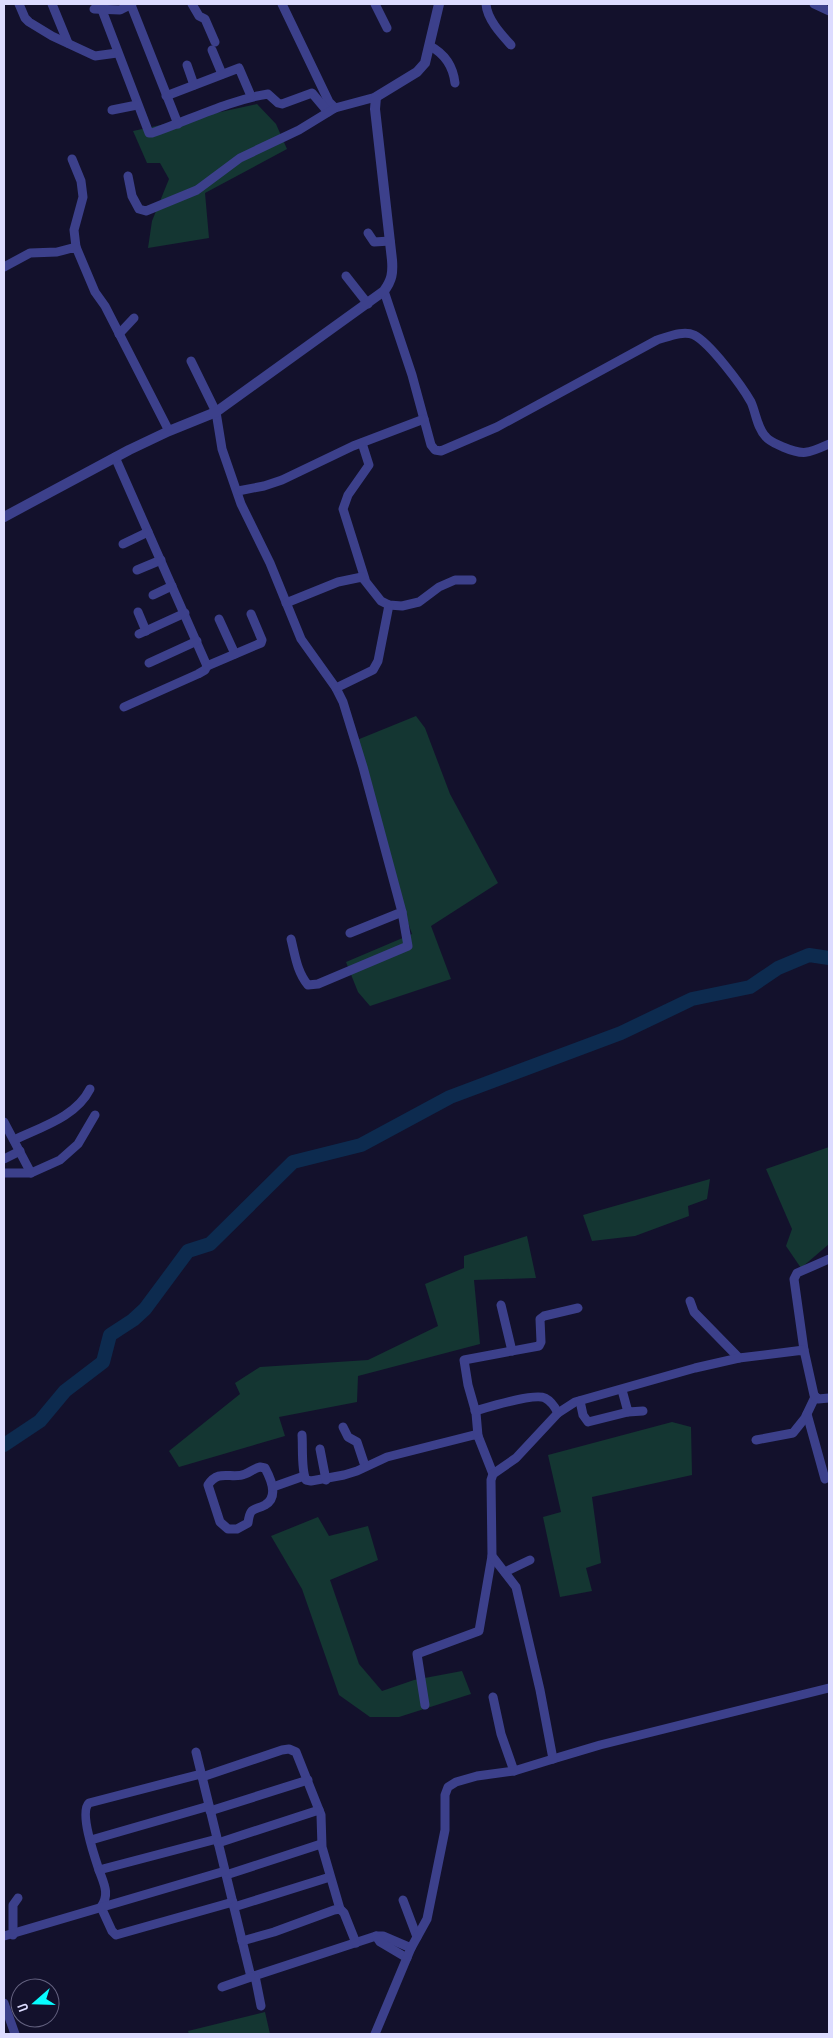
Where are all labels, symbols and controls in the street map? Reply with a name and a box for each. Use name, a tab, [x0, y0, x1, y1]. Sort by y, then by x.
north arrow	[10, 1978, 60, 2028]
text: U	[13, 2001, 32, 2014]

